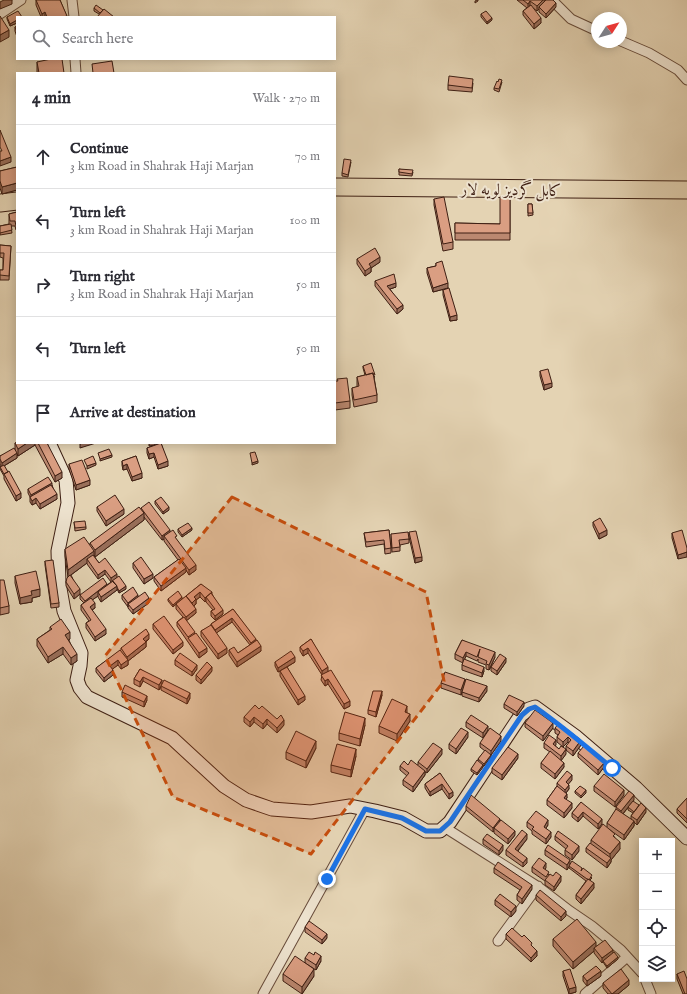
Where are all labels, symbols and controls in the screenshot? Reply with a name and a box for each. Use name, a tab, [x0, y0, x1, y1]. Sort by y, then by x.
north arrow	[591, 12, 627, 48]
search box	[16, 16, 336, 60]
icon: search	[30, 27, 52, 49]
text: Search here	[62, 29, 133, 48]
text: 4 min	[32, 88, 71, 109]
text: Walk · 270 m	[252, 90, 320, 107]
text: Continue	[70, 139, 128, 158]
icon: ahead	[32, 146, 54, 168]
text: 70 m	[295, 148, 320, 165]
text: 3 km Road in Shahrak Haji Marjan	[70, 158, 254, 175]
street label: کابل گردیز لویه لار	[459, 178, 561, 202]
text: Turn left	[70, 203, 126, 222]
icon: left	[32, 210, 54, 232]
text: 100 m	[290, 212, 320, 229]
text: 3 km Road in Shahrak Haji Marjan	[70, 222, 254, 239]
text: Turn right	[70, 267, 135, 286]
icon: right	[32, 274, 54, 296]
text: 50 m	[296, 276, 320, 293]
text: 3 km Road in Shahrak Haji Marjan	[70, 286, 254, 303]
icon: left	[32, 338, 54, 360]
text: Turn left	[70, 339, 126, 358]
text: 50 m	[296, 340, 320, 357]
icon: arrive	[32, 402, 54, 424]
text: Arrive at destination	[70, 403, 196, 422]
route start	[603, 759, 621, 777]
map controls	[639, 838, 675, 982]
button: +	[639, 838, 675, 874]
route end	[318, 870, 336, 888]
button: −	[639, 874, 675, 910]
button: locate	[639, 910, 675, 946]
button: layers	[639, 946, 675, 982]

